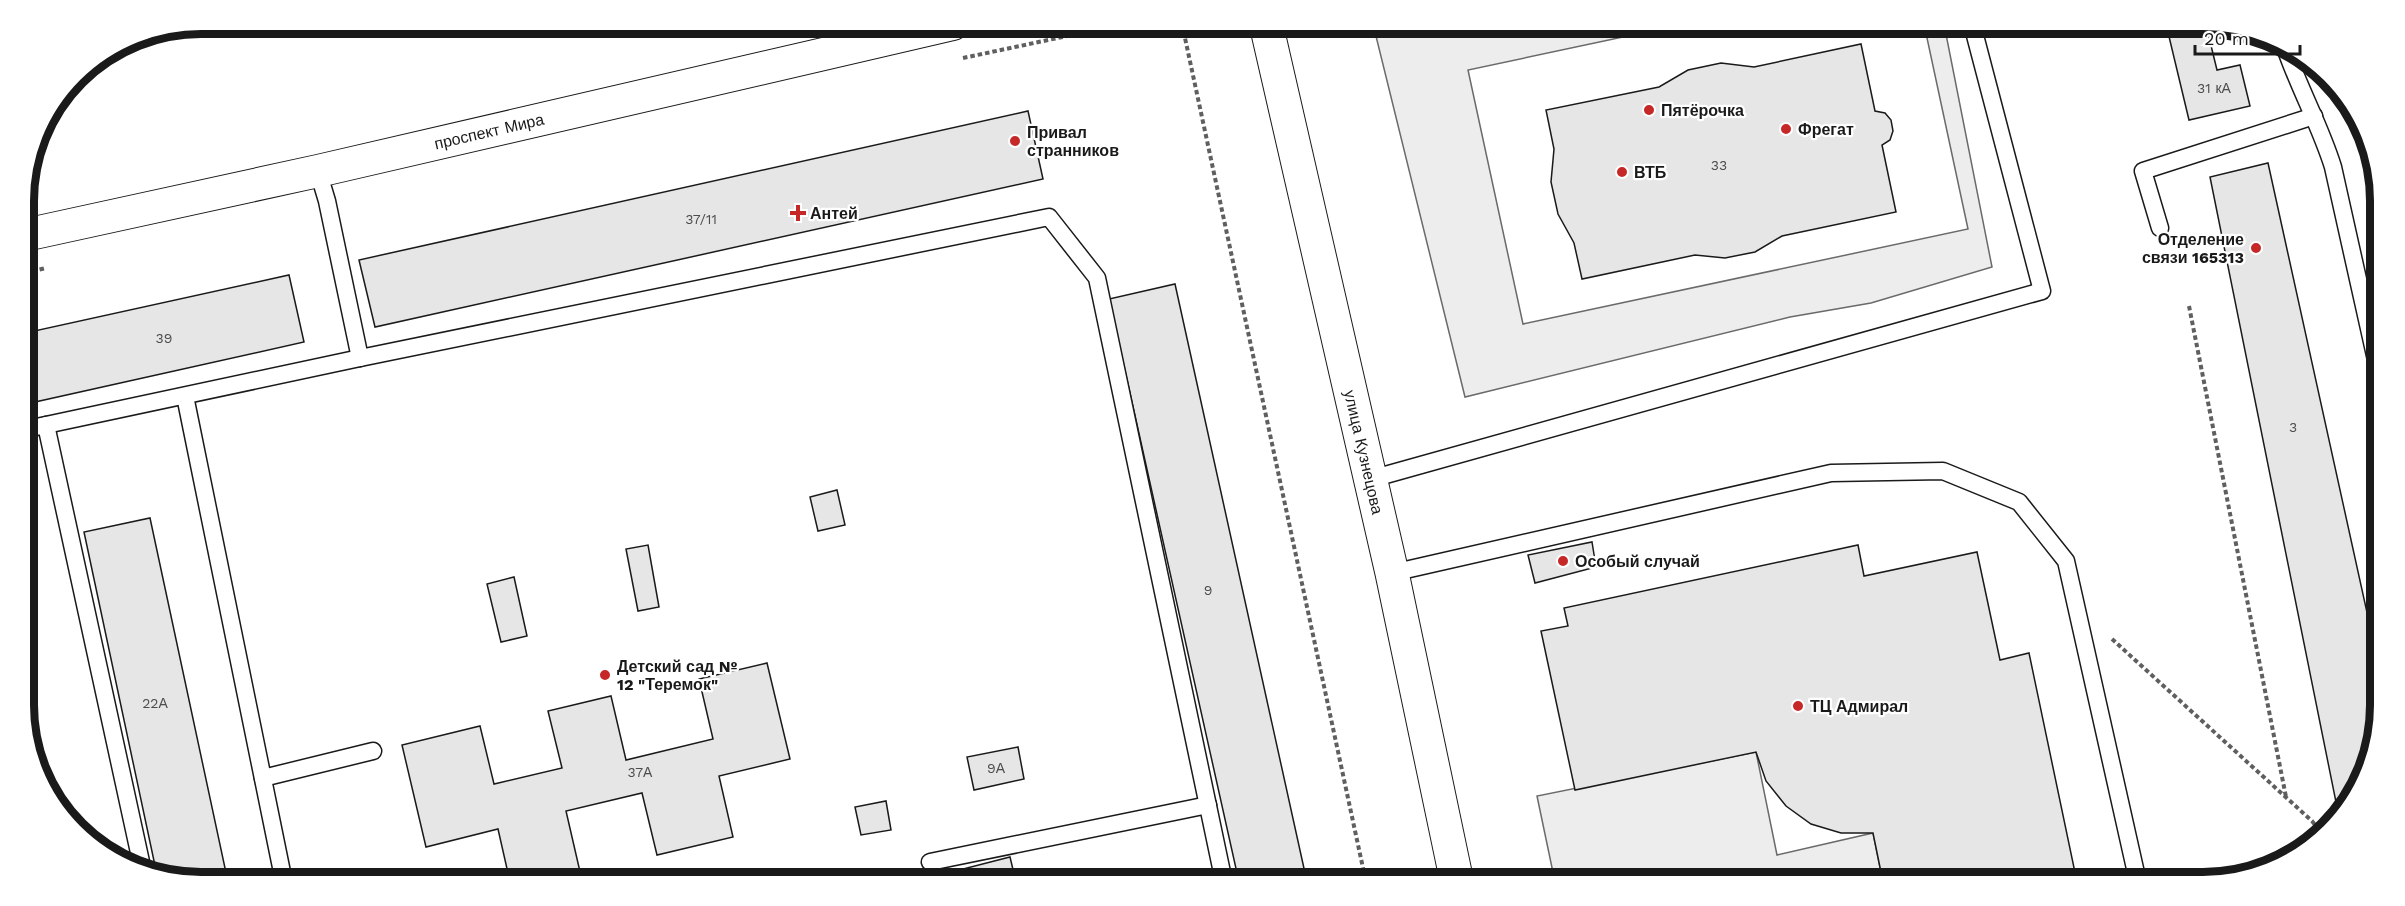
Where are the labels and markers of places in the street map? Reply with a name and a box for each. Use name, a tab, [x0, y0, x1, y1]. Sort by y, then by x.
place label: Пятёрочка	[1661, 101, 1744, 120]
marker: Пятёрочка	[1642, 103, 1656, 117]
place label: Фрегат	[1798, 120, 1854, 139]
marker: Фрегат	[1779, 122, 1793, 136]
place label: Привал странников	[1027, 123, 1119, 160]
marker: Привал странников	[1008, 134, 1022, 148]
place label: ВТБ	[1634, 163, 1666, 182]
marker: ВТБ	[1615, 165, 1629, 179]
place label: Антей	[810, 204, 858, 223]
marker: Антей	[791, 206, 805, 220]
place label: Отделение связи 165313	[2142, 230, 2244, 267]
marker: Отделение связи 165313	[2249, 241, 2263, 255]
place label: Особый случай	[1575, 552, 1700, 571]
marker: Особый случай	[1556, 554, 1570, 568]
place label: Детский сад № 12 "Теремок"	[617, 657, 738, 694]
marker: Детский сад № 12 "Теремок"	[598, 668, 612, 682]
place label: ТЦ Адмирал	[1810, 697, 1908, 716]
marker: ТЦ Адмирал	[1791, 699, 1805, 713]

